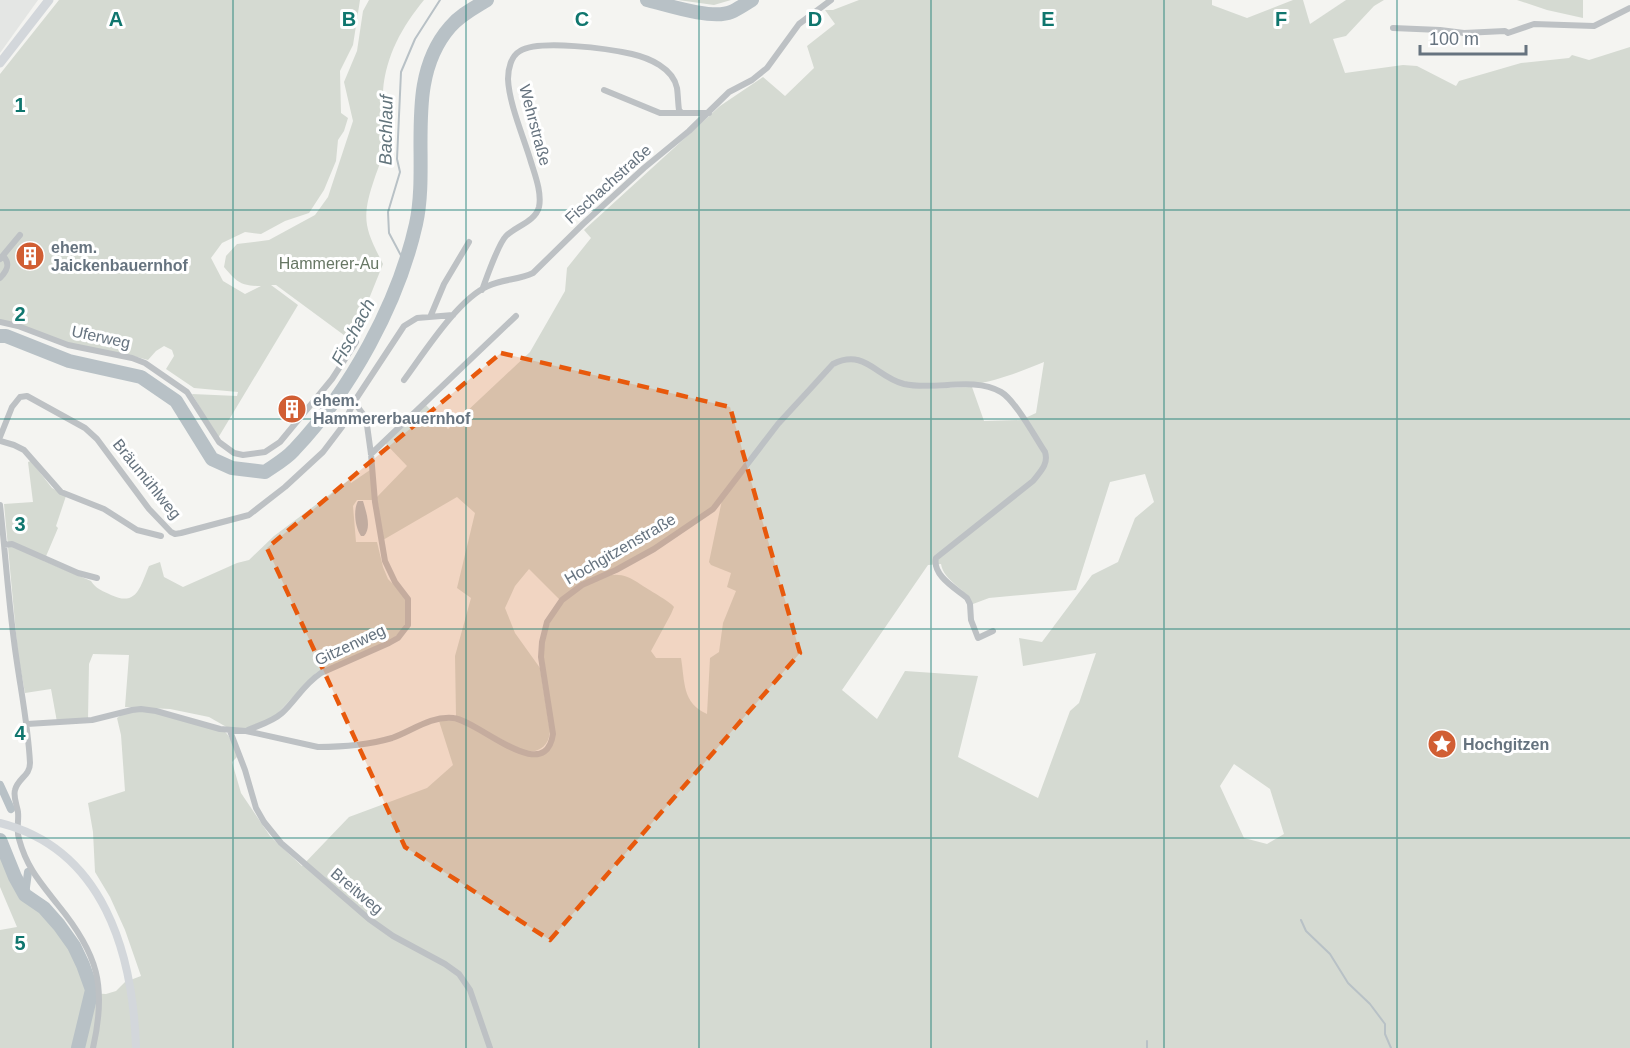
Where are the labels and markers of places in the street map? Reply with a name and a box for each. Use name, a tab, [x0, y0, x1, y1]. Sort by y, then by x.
place label: ehem. Jaickenbauernhof	[51, 239, 189, 274]
building icon: ehem. Jaickenbauernhof	[14, 240, 46, 272]
place label: ehem. Hammererbauernhof	[313, 392, 471, 427]
building icon: ehem. Hammererbauernhof	[276, 393, 308, 425]
place icon: Hochgitzen	[1426, 728, 1458, 760]
place label: Hochgitzen	[1463, 736, 1549, 753]

